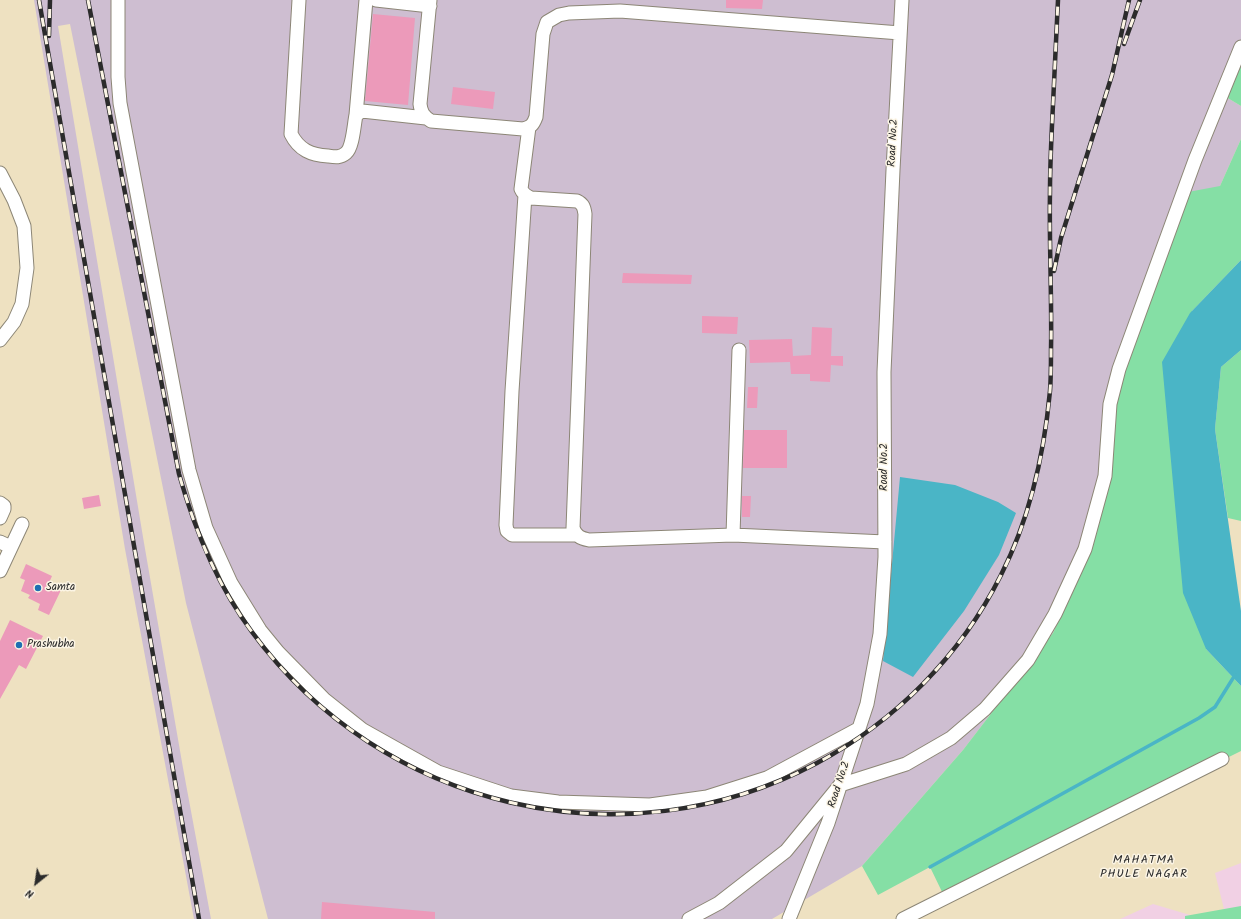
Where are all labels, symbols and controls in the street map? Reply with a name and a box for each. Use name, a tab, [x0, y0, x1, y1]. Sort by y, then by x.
street label: Road No.2	[886, 119, 902, 167]
street label: Road No.2	[878, 443, 892, 491]
place label: Samta	[46, 581, 75, 595]
marker: Samta	[33, 583, 43, 593]
place label: Prashubha	[27, 638, 74, 652]
marker: Prashubha	[14, 640, 24, 650]
street label: Road No.2	[826, 760, 854, 810]
district label: MAHATMA PHULE NAGAR	[1100, 854, 1188, 882]
north arrow	[16, 863, 56, 903]
text: N	[22, 884, 38, 903]

